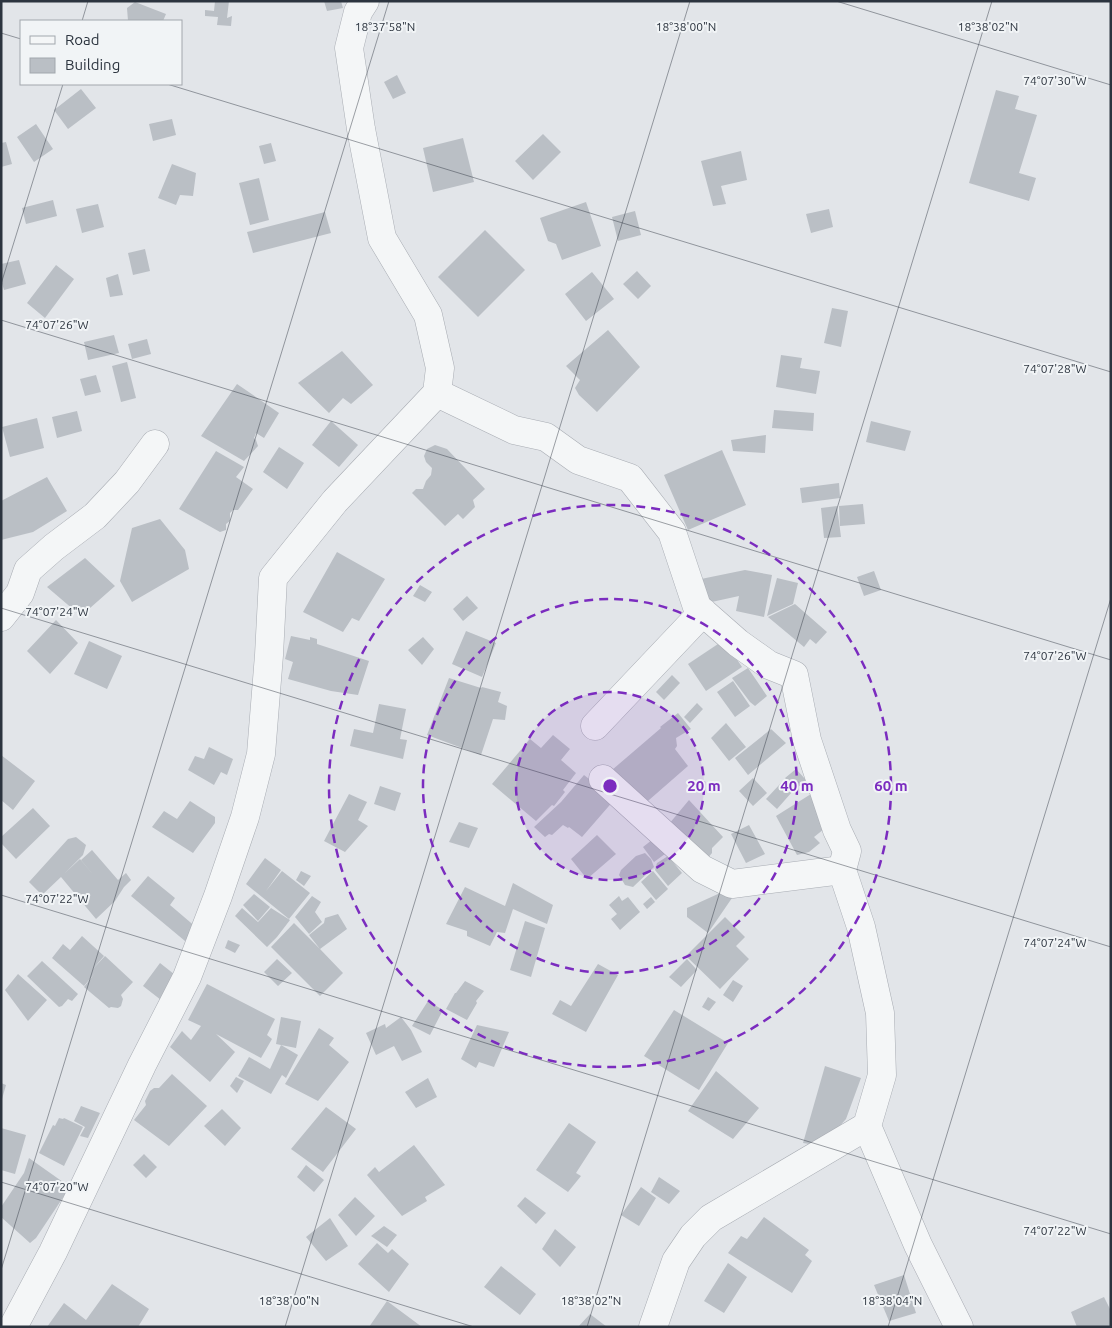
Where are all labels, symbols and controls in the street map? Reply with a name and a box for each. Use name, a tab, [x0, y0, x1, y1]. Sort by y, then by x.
legend	[20, 20, 182, 85]
text: 18°37'58"N	[355, 20, 415, 33]
text: 18°38'00"N	[656, 20, 716, 33]
text: 18°38'02"N	[958, 20, 1018, 33]
text: Road	[65, 31, 100, 48]
text: Building	[65, 56, 120, 73]
text: 74°07'30"W	[1023, 74, 1087, 87]
text: 74°07'26"W	[25, 318, 89, 331]
text: 74°07'28"W	[1023, 362, 1087, 375]
text: 74°07'24"W	[25, 605, 89, 618]
text: 74°07'26"W	[1023, 649, 1087, 662]
centre of rings	[601, 777, 619, 795]
text: 20 m	[687, 777, 721, 794]
text: 40 m	[780, 777, 814, 794]
text: 60 m	[874, 777, 908, 794]
text: 74°07'22"W	[25, 892, 89, 905]
text: 74°07'24"W	[1023, 936, 1087, 949]
text: 74°07'20"W	[25, 1180, 89, 1193]
text: 74°07'22"W	[1023, 1224, 1087, 1237]
text: 18°38'00"N	[259, 1294, 319, 1307]
text: 18°38'02"N	[561, 1294, 621, 1307]
text: 18°38'04"N	[862, 1294, 922, 1307]

